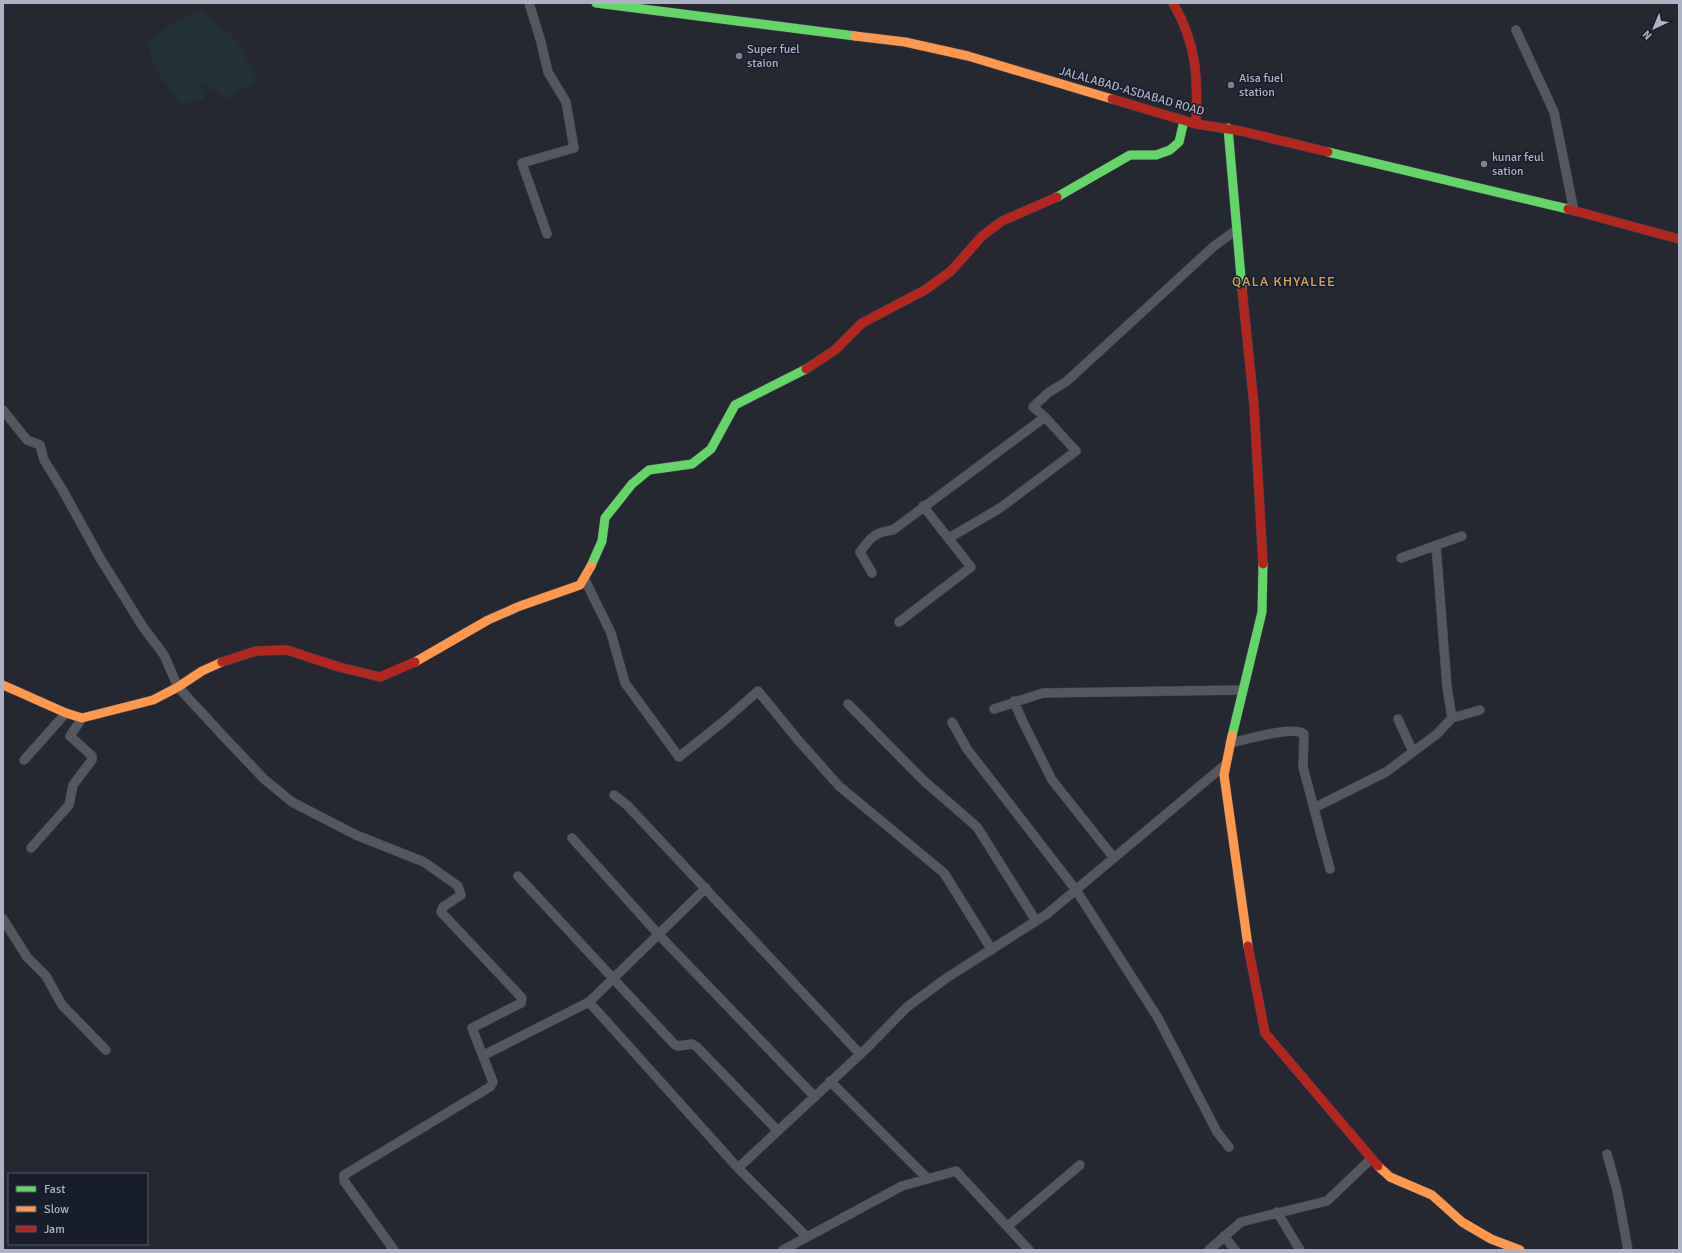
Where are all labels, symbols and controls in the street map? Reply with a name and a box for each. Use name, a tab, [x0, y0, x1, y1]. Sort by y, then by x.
north arrow	[1634, 8, 1674, 48]
text: N	[1640, 27, 1655, 42]
place label: Super fuel staion	[747, 42, 800, 71]
marker: Super fuel staion	[734, 51, 744, 61]
street label: JALALABAD-ASDABAD ROAD	[1058, 64, 1206, 119]
place label: Aisa fuel station	[1239, 71, 1284, 100]
marker: Aisa fuel station	[1226, 80, 1236, 90]
place label: kunar feul sation	[1492, 150, 1545, 179]
marker: kunar feul sation	[1479, 159, 1489, 169]
district label: QALA KHYALEE	[1232, 273, 1336, 290]
legend	[8, 1173, 148, 1245]
text: Fast	[44, 1182, 65, 1197]
text: Slow	[44, 1202, 69, 1217]
text: Jam	[44, 1222, 65, 1237]

